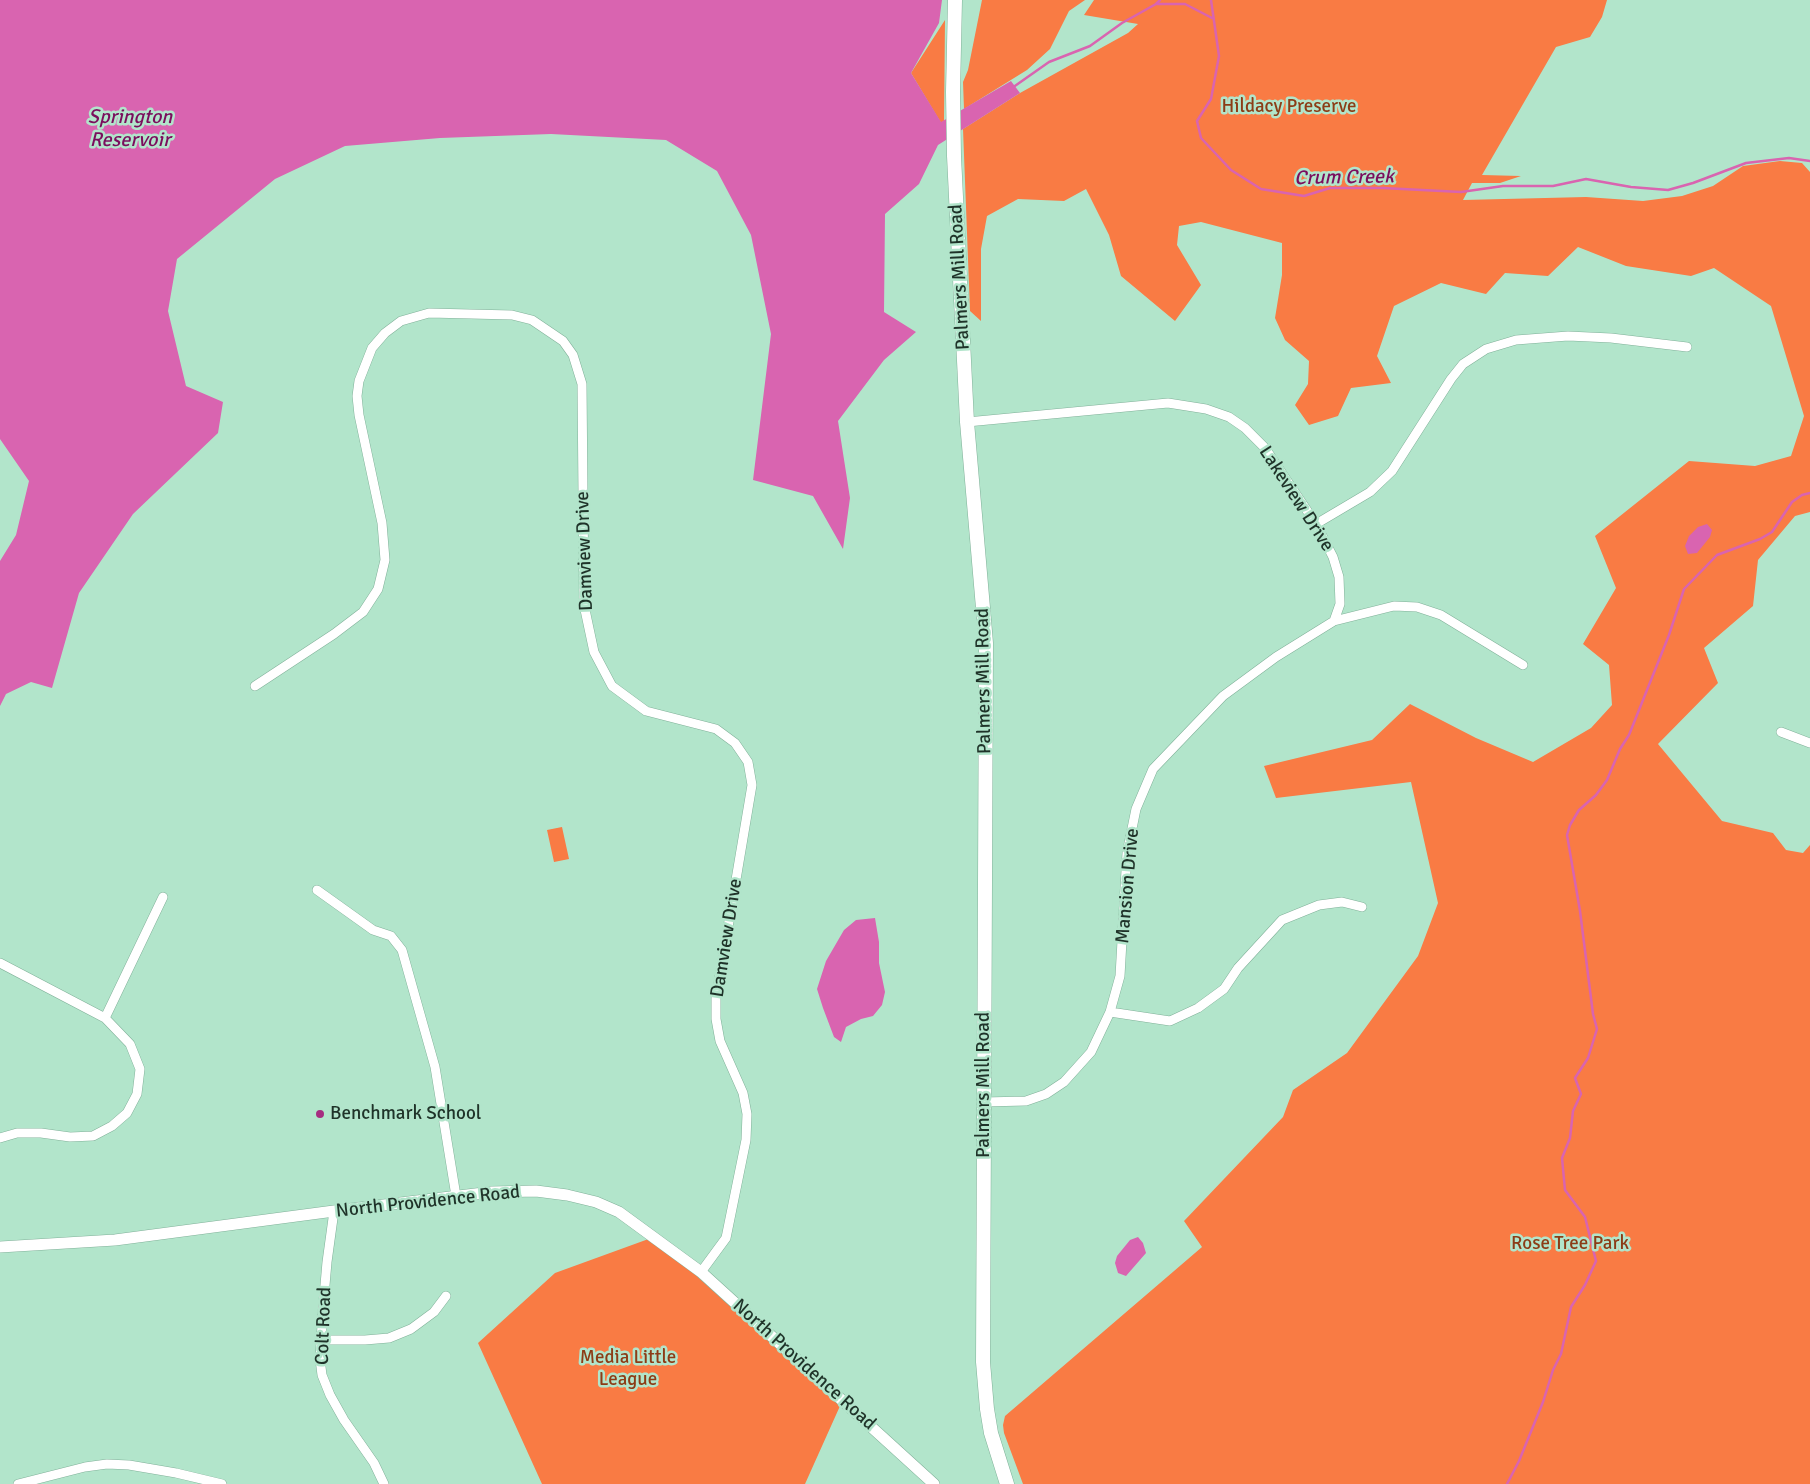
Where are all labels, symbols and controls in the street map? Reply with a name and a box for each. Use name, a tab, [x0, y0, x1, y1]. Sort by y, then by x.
park label: Hildacy Preserve	[1222, 96, 1356, 118]
water label: Springton Reservoir	[88, 106, 172, 153]
water label: Crum Creek	[1294, 165, 1394, 191]
street label: Palmers Mill Road	[945, 204, 975, 350]
street label: Lakeview Drive	[1253, 442, 1339, 556]
street label: Damview Drive	[572, 491, 598, 611]
street label: Palmers Mill Road	[971, 608, 997, 754]
street label: Mansion Drive	[1112, 827, 1144, 945]
street label: Damview Drive	[706, 877, 748, 999]
street label: Palmers Mill Road	[973, 1012, 995, 1158]
place label: Benchmark School	[330, 1103, 481, 1125]
marker: Benchmark School	[314, 1108, 326, 1120]
street label: North Providence Road	[335, 1181, 521, 1223]
park label: Rose Tree Park	[1511, 1233, 1629, 1255]
street label: Colt Road	[311, 1287, 337, 1365]
street label: North Providence Road	[728, 1295, 880, 1435]
park label: Media Little League	[580, 1347, 676, 1391]

